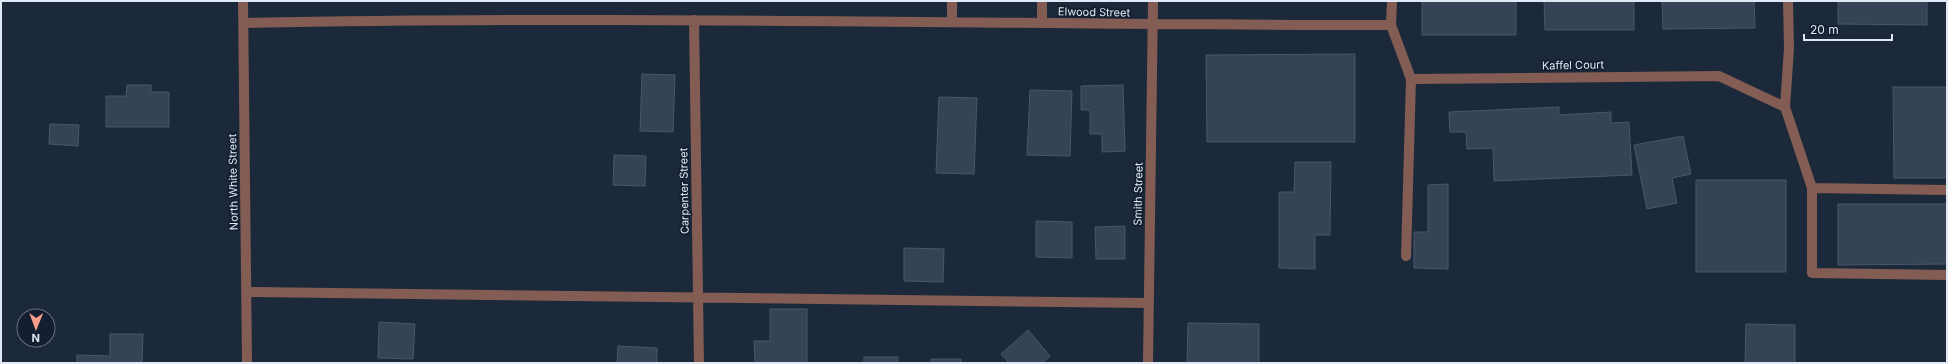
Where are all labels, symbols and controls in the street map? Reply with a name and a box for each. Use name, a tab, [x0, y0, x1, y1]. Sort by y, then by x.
street label: Elwood Street	[1058, 4, 1131, 20]
scale bar	[1804, 16, 1892, 42]
text: 20 m	[1810, 22, 1839, 37]
street label: Kaffel Court	[1542, 57, 1605, 73]
street label: North White Street	[225, 133, 241, 230]
street label: Carpenter Street	[676, 147, 692, 234]
street label: Smith Street	[1130, 162, 1146, 226]
north arrow	[16, 308, 56, 348]
text: N	[32, 331, 40, 345]

